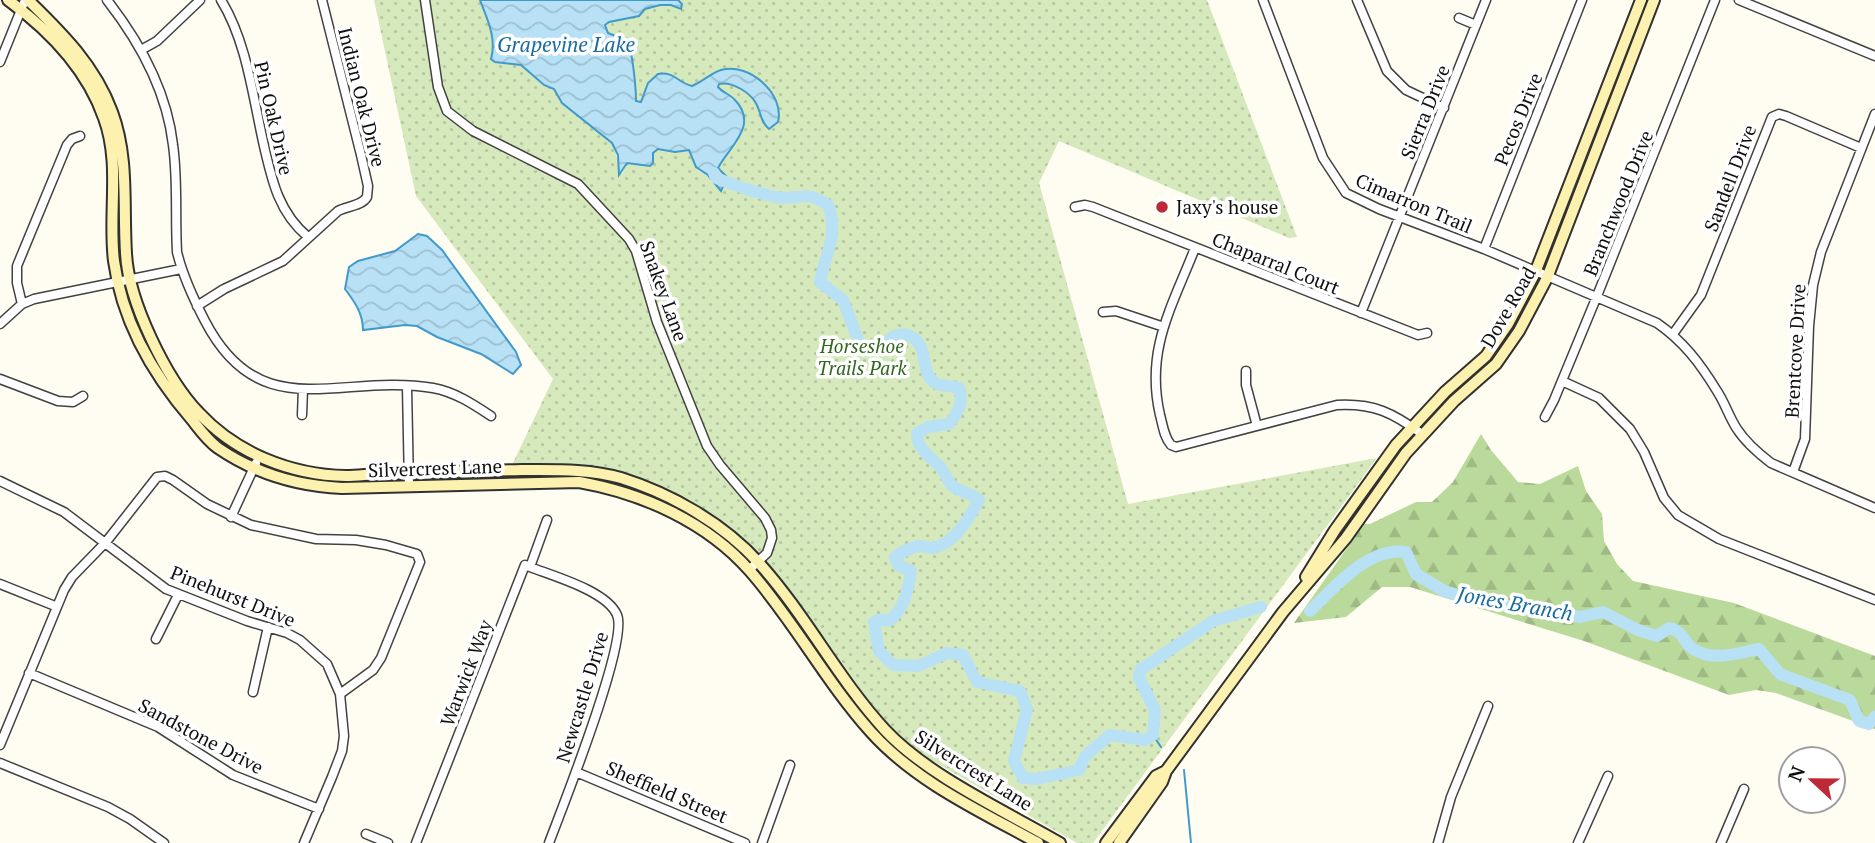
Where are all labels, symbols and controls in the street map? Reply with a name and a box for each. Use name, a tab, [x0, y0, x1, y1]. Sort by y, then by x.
street label: Indian Oak Drive	[333, 24, 392, 169]
water label: Grapevine Lake	[497, 30, 635, 58]
street label: Pin Oak Drive	[249, 58, 300, 177]
street label: Sierra Drive	[1394, 61, 1455, 163]
street label: Pecos Drive	[1488, 69, 1547, 169]
street label: Sandell Drive	[1698, 121, 1761, 235]
street label: Branchwood Drive	[1577, 126, 1658, 279]
street label: Cimarron Trail	[1352, 167, 1476, 238]
place label: Jaxy's house	[1176, 194, 1278, 219]
marker: Jaxy's house	[1154, 199, 1170, 215]
street label: Chaparral Court	[1209, 226, 1344, 299]
street label: Snakey Lane	[635, 237, 694, 344]
street label: Dove Road	[1474, 261, 1541, 352]
street label: Brentcove Drive	[1779, 283, 1810, 419]
park label: Horseshoe Trails Park	[817, 333, 908, 380]
street label: Silvercrest Lane	[367, 453, 503, 482]
street label: Pinehurst Drive	[167, 559, 299, 632]
water label: Jones Branch	[1454, 579, 1575, 627]
street label: Warwick Way	[434, 616, 497, 730]
street label: Newcastle Drive	[550, 628, 613, 766]
street label: Sandstone Drive	[134, 692, 268, 779]
street label: Silvercrest Lane	[911, 723, 1038, 816]
north arrow	[1777, 745, 1847, 815]
street label: Sheffield Street	[603, 755, 732, 828]
text: N	[1781, 762, 1810, 785]

